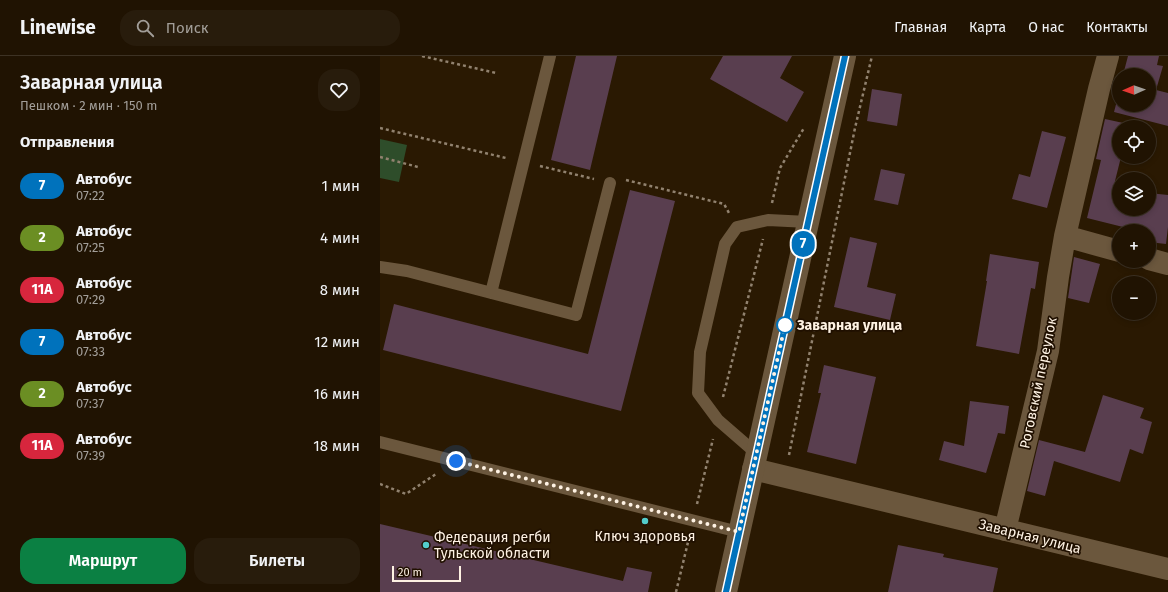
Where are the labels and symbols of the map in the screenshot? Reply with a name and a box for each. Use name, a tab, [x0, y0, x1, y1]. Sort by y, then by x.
north arrow	[1112, 68, 1156, 112]
line badge: 7	[790, 231, 816, 257]
street label: Роговский переулок	[1016, 315, 1061, 450]
marker: Заварная улица	[776, 316, 794, 334]
place label: Заварная улица	[796, 317, 903, 334]
your location	[446, 451, 466, 471]
marker: Ключ здоровья	[640, 516, 650, 526]
street label: Заварная улица	[977, 516, 1083, 557]
place label: Ключ здоровья	[595, 528, 695, 545]
place label: Федерация регби Тульской области	[434, 529, 551, 562]
marker: Федерация регби Тульской области	[421, 540, 431, 550]
scale bar	[392, 564, 461, 583]

